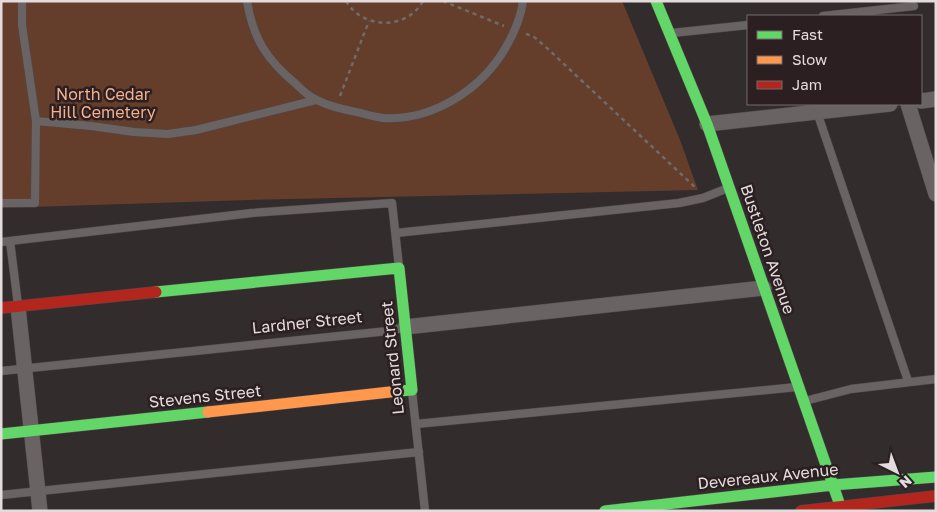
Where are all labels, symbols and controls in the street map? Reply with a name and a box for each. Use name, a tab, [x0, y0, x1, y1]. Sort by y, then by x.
legend	[747, 15, 922, 105]
text: Fast	[792, 25, 823, 43]
text: Slow	[792, 50, 827, 68]
text: Jam	[792, 75, 822, 93]
park label: North Cedar Hill Cemetery	[50, 84, 156, 122]
street label: Bustleton Avenue	[736, 182, 800, 316]
street label: Leonard Street	[376, 300, 408, 416]
street label: Lardner Street	[251, 306, 363, 338]
street label: Stevens Street	[148, 380, 262, 412]
north arrow	[872, 447, 922, 497]
street label: Devereaux Avenue	[697, 459, 839, 493]
text: N	[896, 472, 916, 492]

